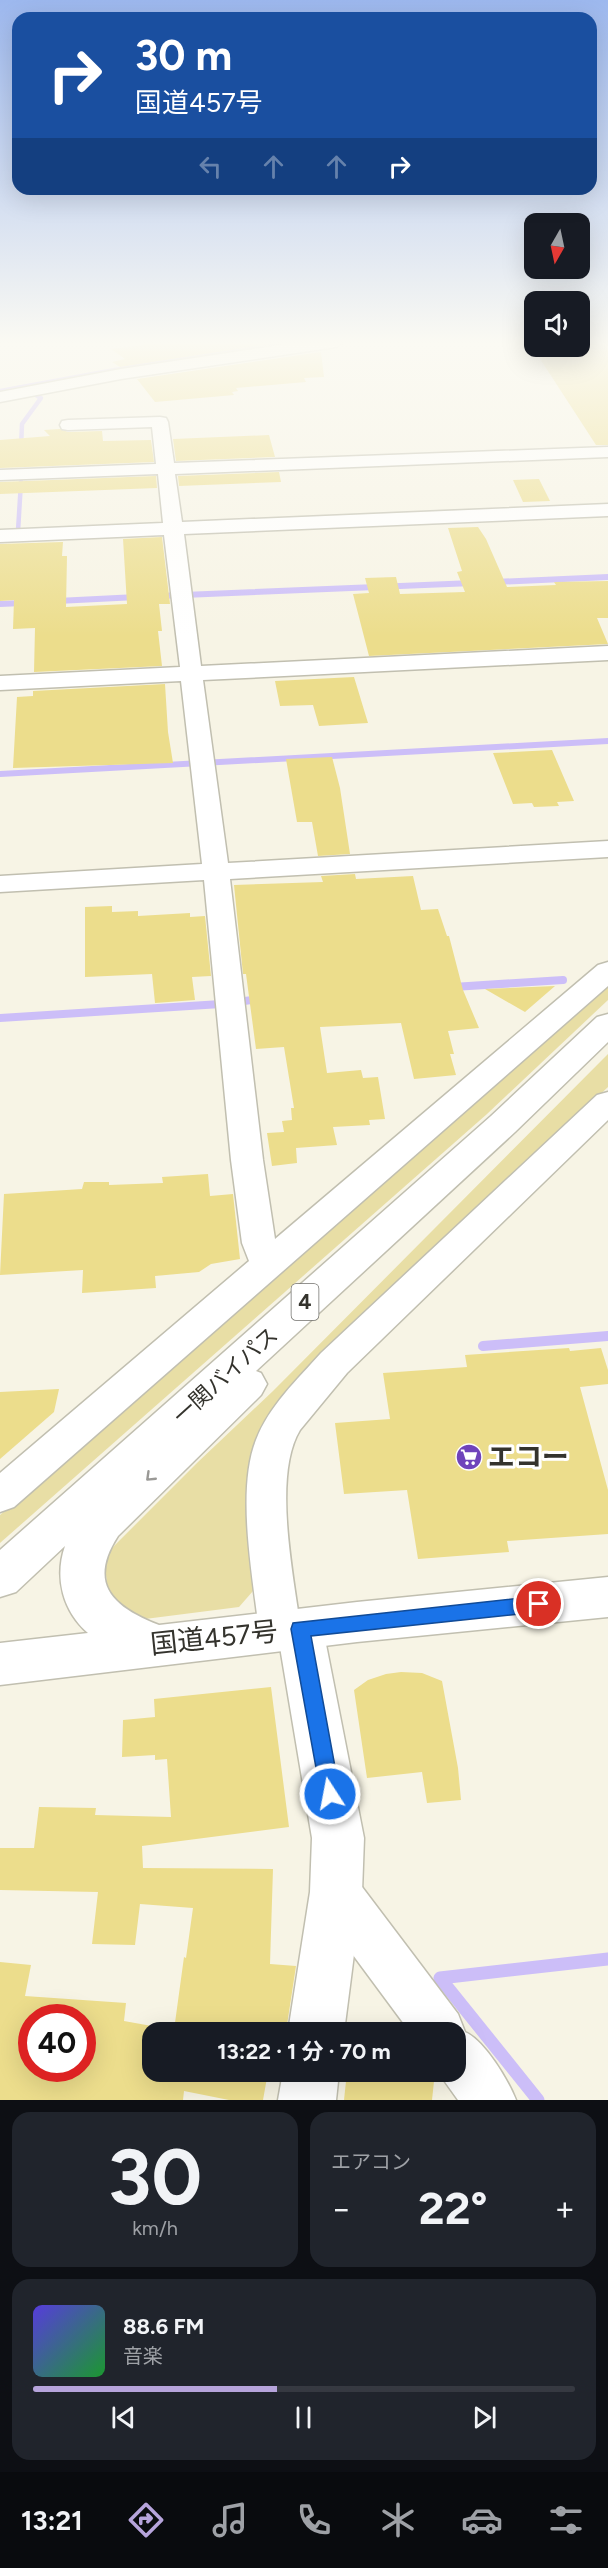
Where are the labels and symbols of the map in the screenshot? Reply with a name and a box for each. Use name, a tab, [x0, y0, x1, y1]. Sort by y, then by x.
north arrow	[524, 213, 590, 279]
road number: 4	[292, 1284, 318, 1320]
street label: 一関バイパス	[167, 1321, 283, 1429]
place label: エコー	[488, 1440, 569, 1473]
supermarket icon: エコー	[454, 1442, 484, 1472]
one-way arrow	[147, 1470, 157, 1481]
pin	[513, 1578, 564, 1629]
street label: 国道457号	[149, 1614, 279, 1661]
position arrow	[298, 1762, 362, 1826]
speed limit sign: 40	[18, 2004, 96, 2082]

